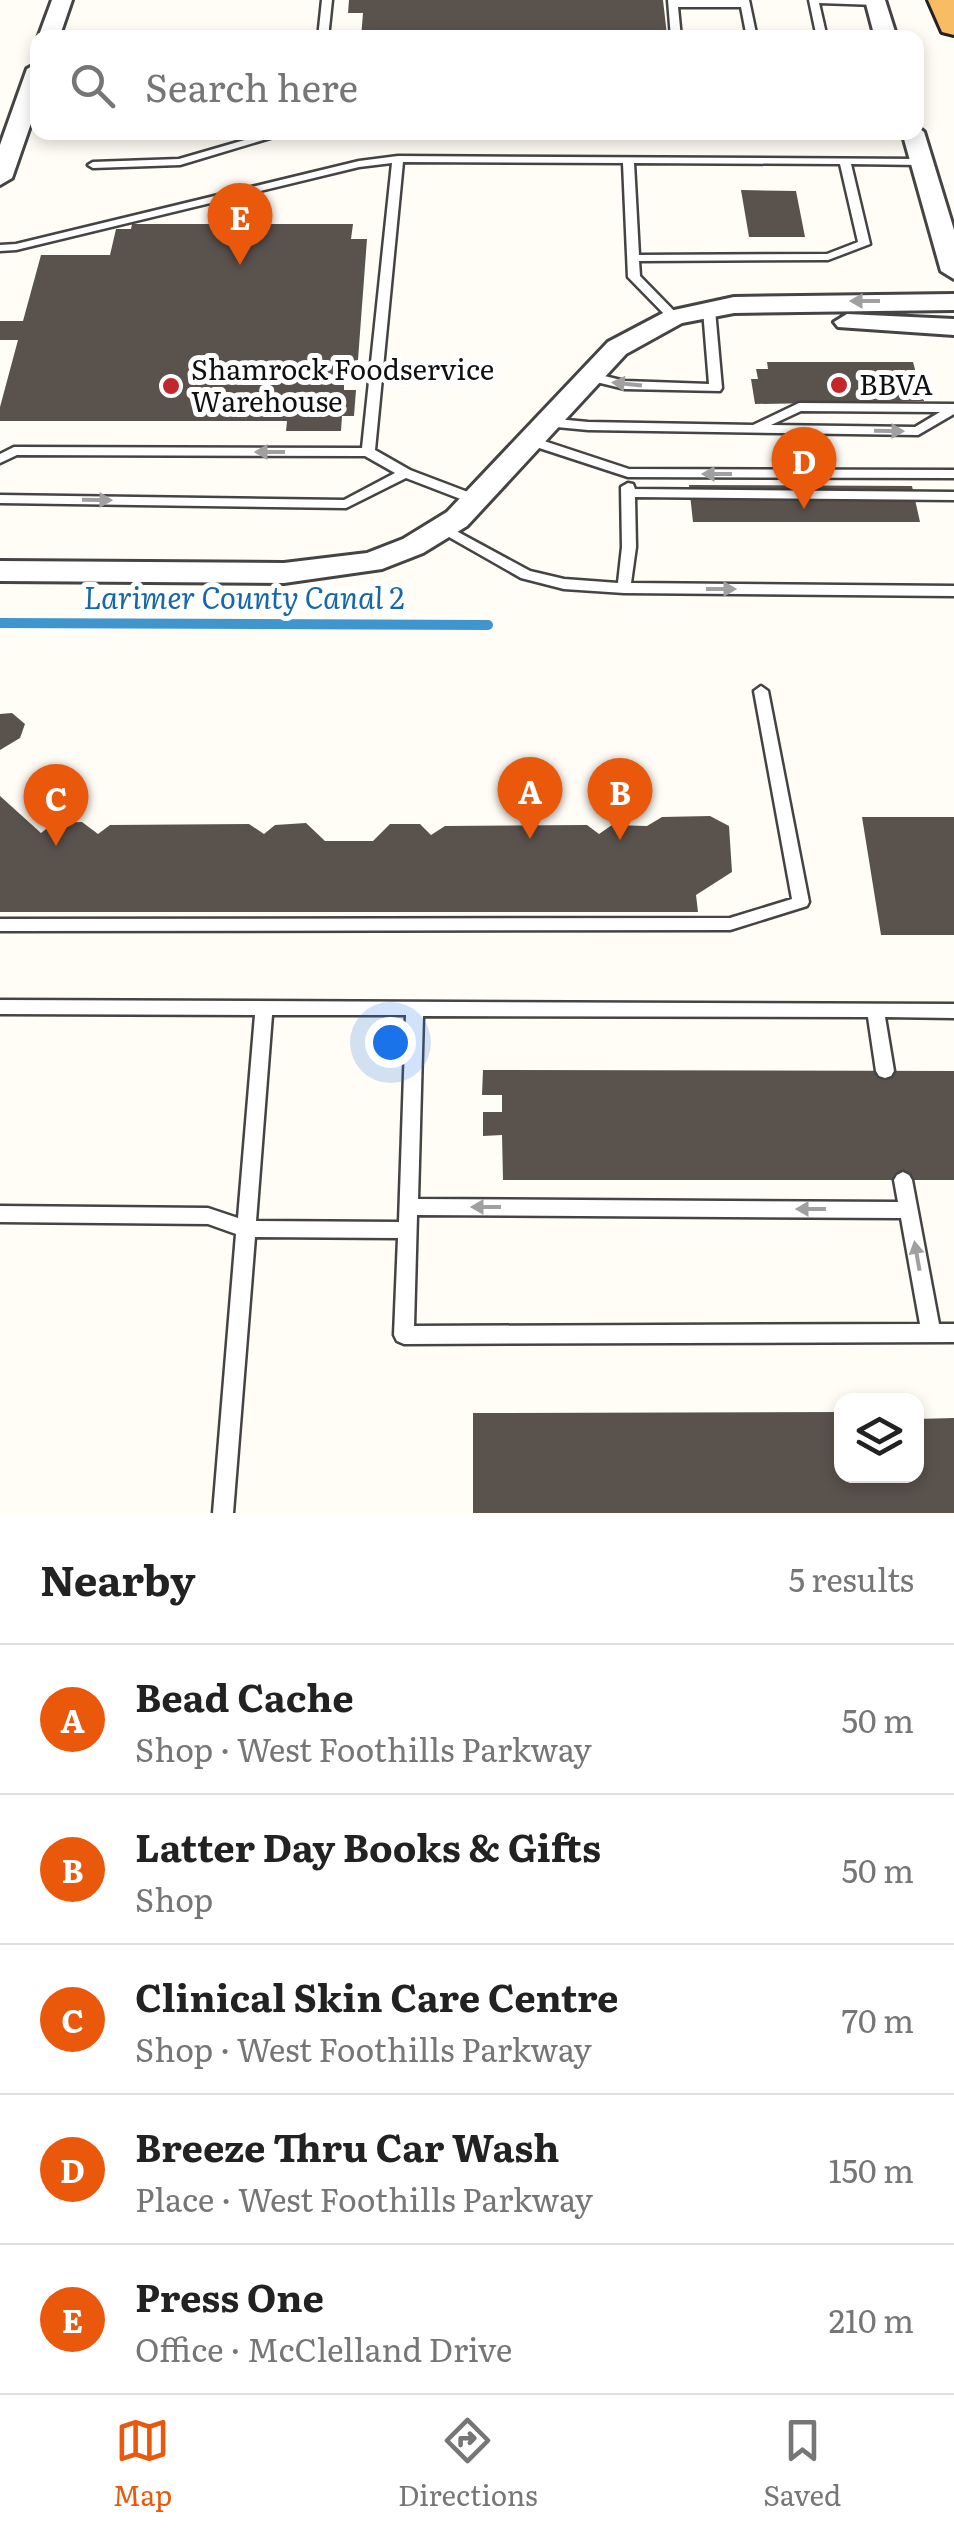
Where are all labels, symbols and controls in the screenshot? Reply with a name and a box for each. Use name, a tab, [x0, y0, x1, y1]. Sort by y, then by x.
search box	[30, 30, 924, 140]
text: Search here	[145, 57, 358, 114]
icon: search	[65, 58, 120, 113]
pin: E	[208, 182, 272, 265]
one-way arrow	[848, 293, 880, 309]
place label: Shamrock Foodservice Warehouse	[191, 347, 494, 421]
place label: BBVA	[859, 362, 933, 404]
marker: BBVA	[828, 374, 850, 396]
marker: Shamrock Foodservice Warehouse	[160, 375, 182, 397]
one-way arrow	[611, 376, 642, 392]
one-way arrow	[873, 423, 905, 439]
pin: D	[772, 426, 836, 509]
one-way arrow	[254, 444, 286, 460]
one-way arrow	[700, 466, 732, 482]
one-way arrow	[82, 492, 114, 508]
water label: Larimer County Canal 2	[83, 574, 405, 618]
one-way arrow	[706, 581, 738, 597]
pin: A	[498, 756, 562, 839]
pin: B	[588, 758, 652, 840]
pin: C	[23, 764, 88, 846]
your location	[365, 1017, 416, 1068]
one-way arrow	[469, 1199, 501, 1215]
one-way arrow	[794, 1201, 826, 1217]
one-way arrow	[908, 1241, 924, 1272]
map controls	[834, 1393, 924, 1483]
button: layers	[834, 1393, 924, 1483]
text: Nearby	[40, 1547, 196, 1609]
text: 5 results	[789, 1554, 914, 1602]
text: Bead Cache	[135, 1667, 354, 1724]
text: A	[60, 1695, 85, 1743]
text: 50 m	[842, 1695, 914, 1743]
text: Shop · West Foothills Parkway	[135, 1724, 592, 1772]
text: Latter Day Books & Gifts	[135, 1817, 601, 1874]
text: B	[61, 1845, 84, 1893]
text: 50 m	[842, 1845, 914, 1893]
text: Shop	[135, 1874, 213, 1922]
text: Clinical Skin Care Centre	[135, 1967, 619, 2024]
text: C	[61, 1995, 84, 2043]
text: 70 m	[842, 1995, 914, 2043]
text: Shop · West Foothills Parkway	[135, 2024, 592, 2072]
text: Breeze Thru Car Wash	[135, 2117, 560, 2174]
text: D	[60, 2145, 85, 2193]
text: 150 m	[829, 2145, 914, 2193]
text: Place · West Foothills Parkway	[135, 2174, 593, 2222]
text: Press One	[135, 2267, 324, 2324]
text: E	[62, 2295, 83, 2343]
text: 210 m	[829, 2295, 914, 2343]
text: Office · McClelland Drive	[135, 2324, 512, 2372]
tab: Map	[113, 2413, 172, 2515]
tab: Directions	[398, 2413, 538, 2515]
tab: Saved	[763, 2413, 841, 2515]

